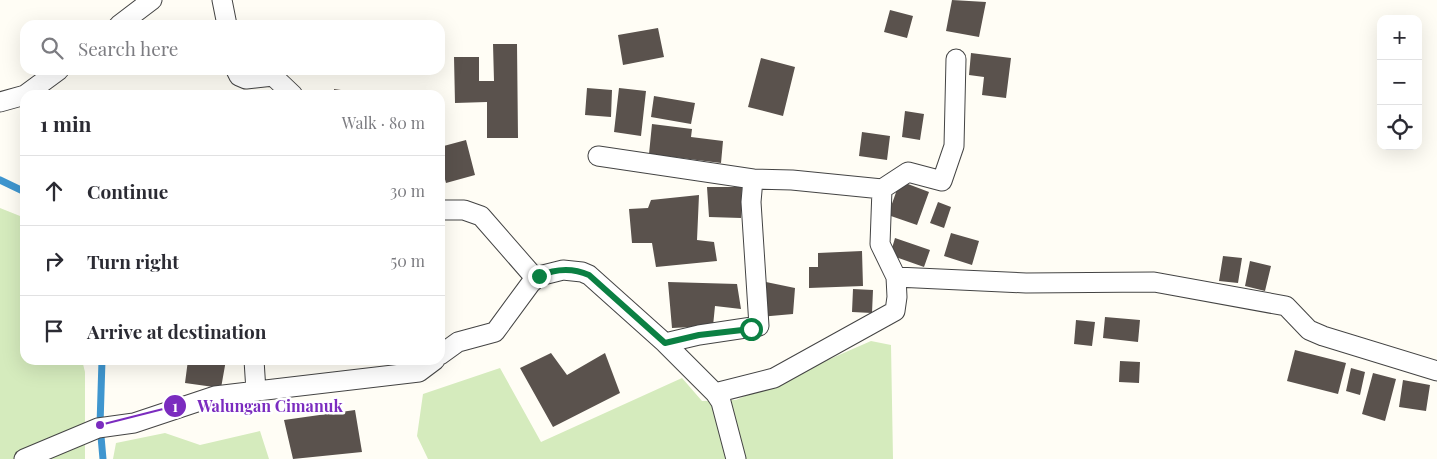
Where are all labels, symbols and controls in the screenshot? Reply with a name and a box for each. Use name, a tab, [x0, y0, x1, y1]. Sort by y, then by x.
map controls	[1377, 15, 1422, 150]
button: +	[1377, 15, 1422, 60]
search box	[20, 20, 445, 75]
icon: search	[38, 34, 66, 62]
text: Search here	[78, 35, 178, 61]
button: −	[1377, 60, 1422, 105]
button: locate	[1377, 105, 1422, 150]
text: 1 min	[40, 109, 91, 137]
text: Walk · 80 m	[342, 112, 425, 133]
icon: ahead	[40, 177, 68, 205]
text: Continue	[87, 178, 168, 204]
text: 30 m	[390, 180, 425, 201]
icon: right	[40, 247, 68, 275]
text: Turn right	[87, 248, 179, 274]
text: 50 m	[391, 250, 425, 271]
route end	[528, 265, 551, 288]
icon: arrive	[40, 317, 68, 345]
text: Arrive at destination	[87, 318, 267, 344]
route start	[740, 318, 763, 341]
callout: Walungan Cimanuk	[162, 391, 353, 422]
text: Walungan Cimanuk	[196, 395, 343, 416]
text: 1	[172, 396, 178, 416]

